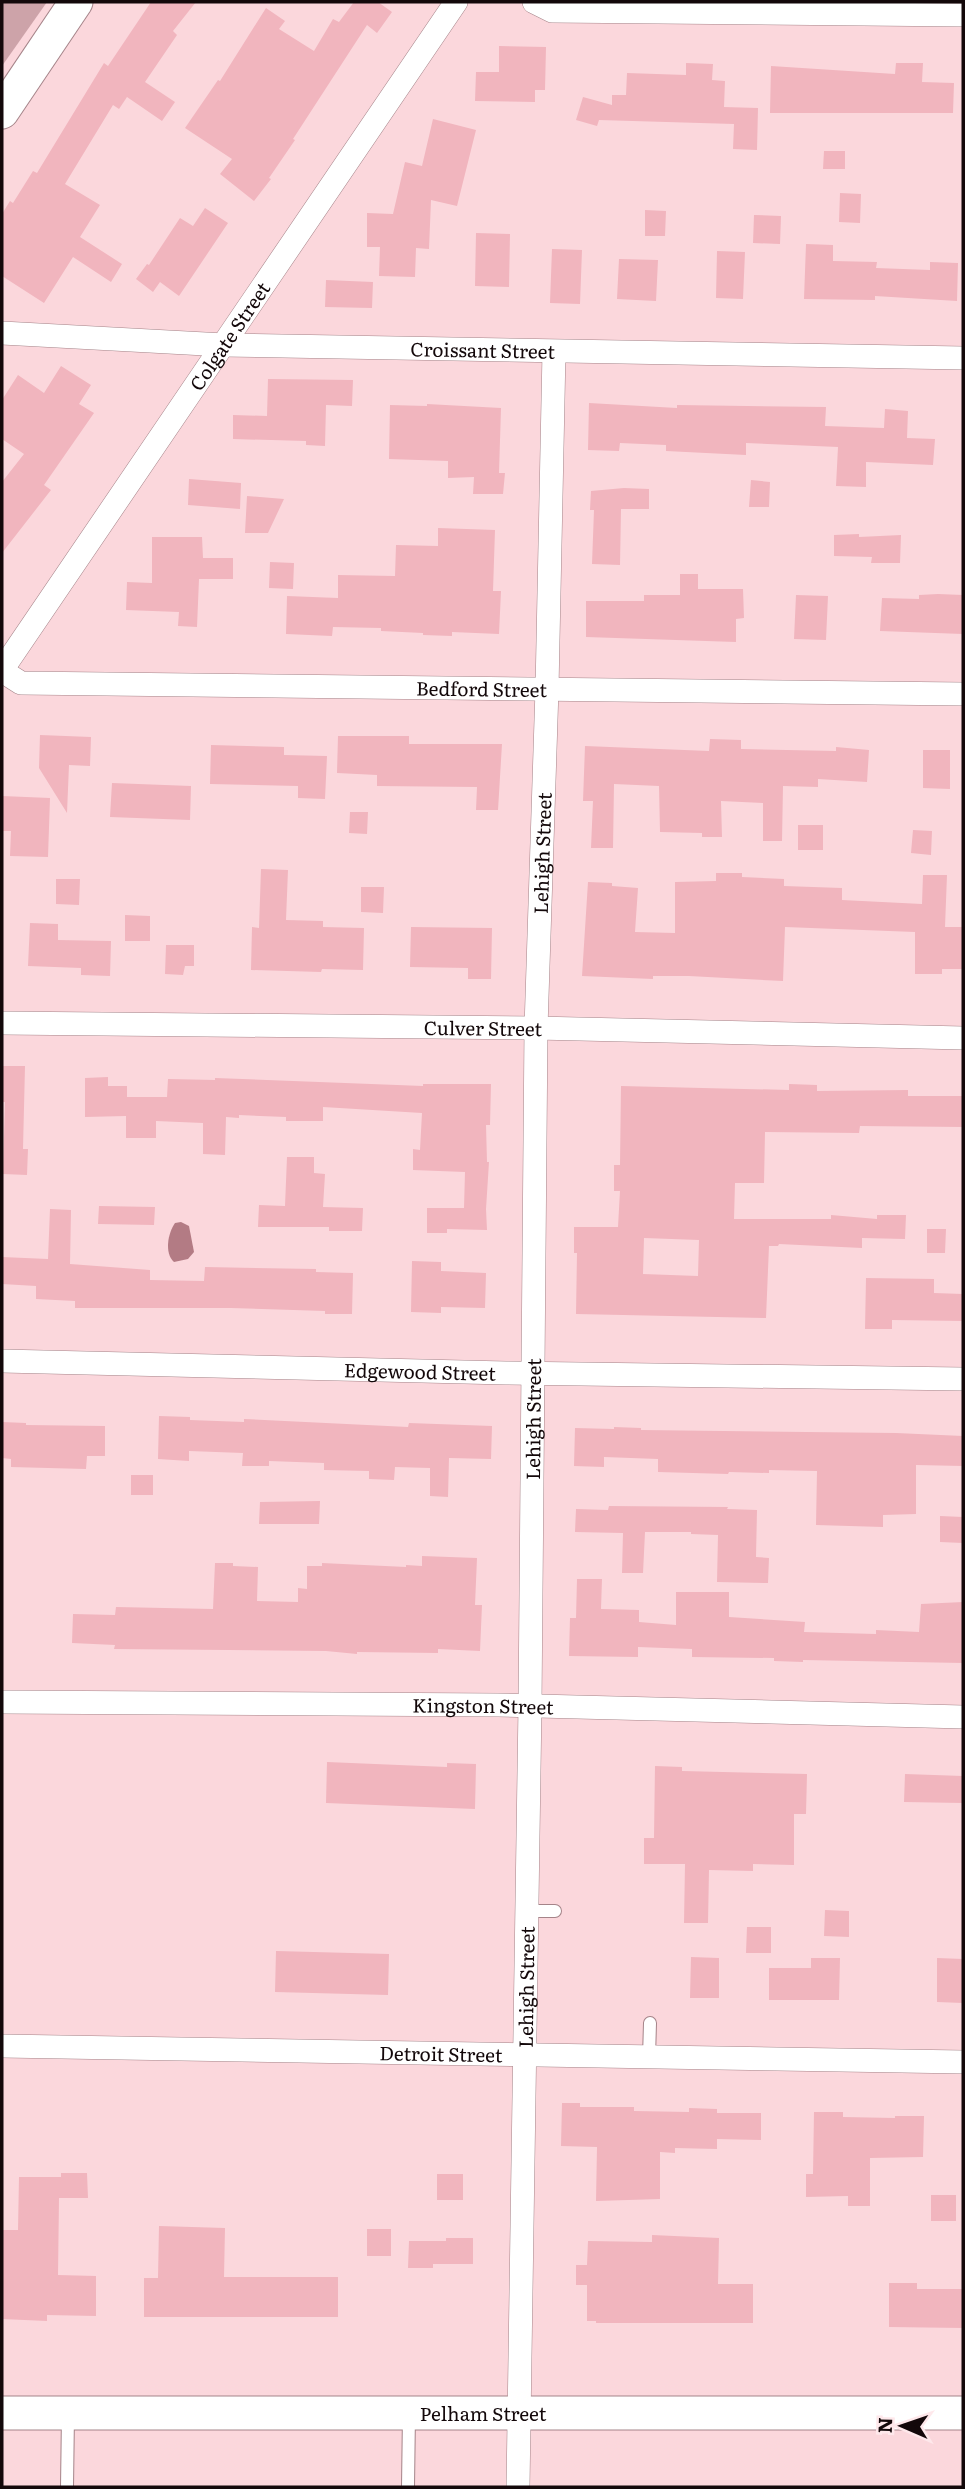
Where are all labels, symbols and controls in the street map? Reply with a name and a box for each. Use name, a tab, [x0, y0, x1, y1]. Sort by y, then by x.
street label: Colgate Street	[182, 276, 276, 396]
street label: Croissant Street	[410, 334, 556, 365]
street label: Bedford Street	[416, 674, 547, 703]
street label: Lehigh Street	[526, 792, 558, 915]
street label: Culver Street	[424, 1013, 543, 1042]
street label: Edgewood Street	[344, 1355, 496, 1387]
street label: Lehigh Street	[518, 1358, 547, 1480]
street label: Kingston Street	[412, 1690, 554, 1720]
street label: Lehigh Street	[511, 1926, 541, 2048]
street label: Detroit Street	[379, 2038, 503, 2068]
north arrow	[867, 2391, 937, 2461]
street label: Pelham Street	[420, 2399, 547, 2427]
text: N	[870, 2417, 898, 2434]

